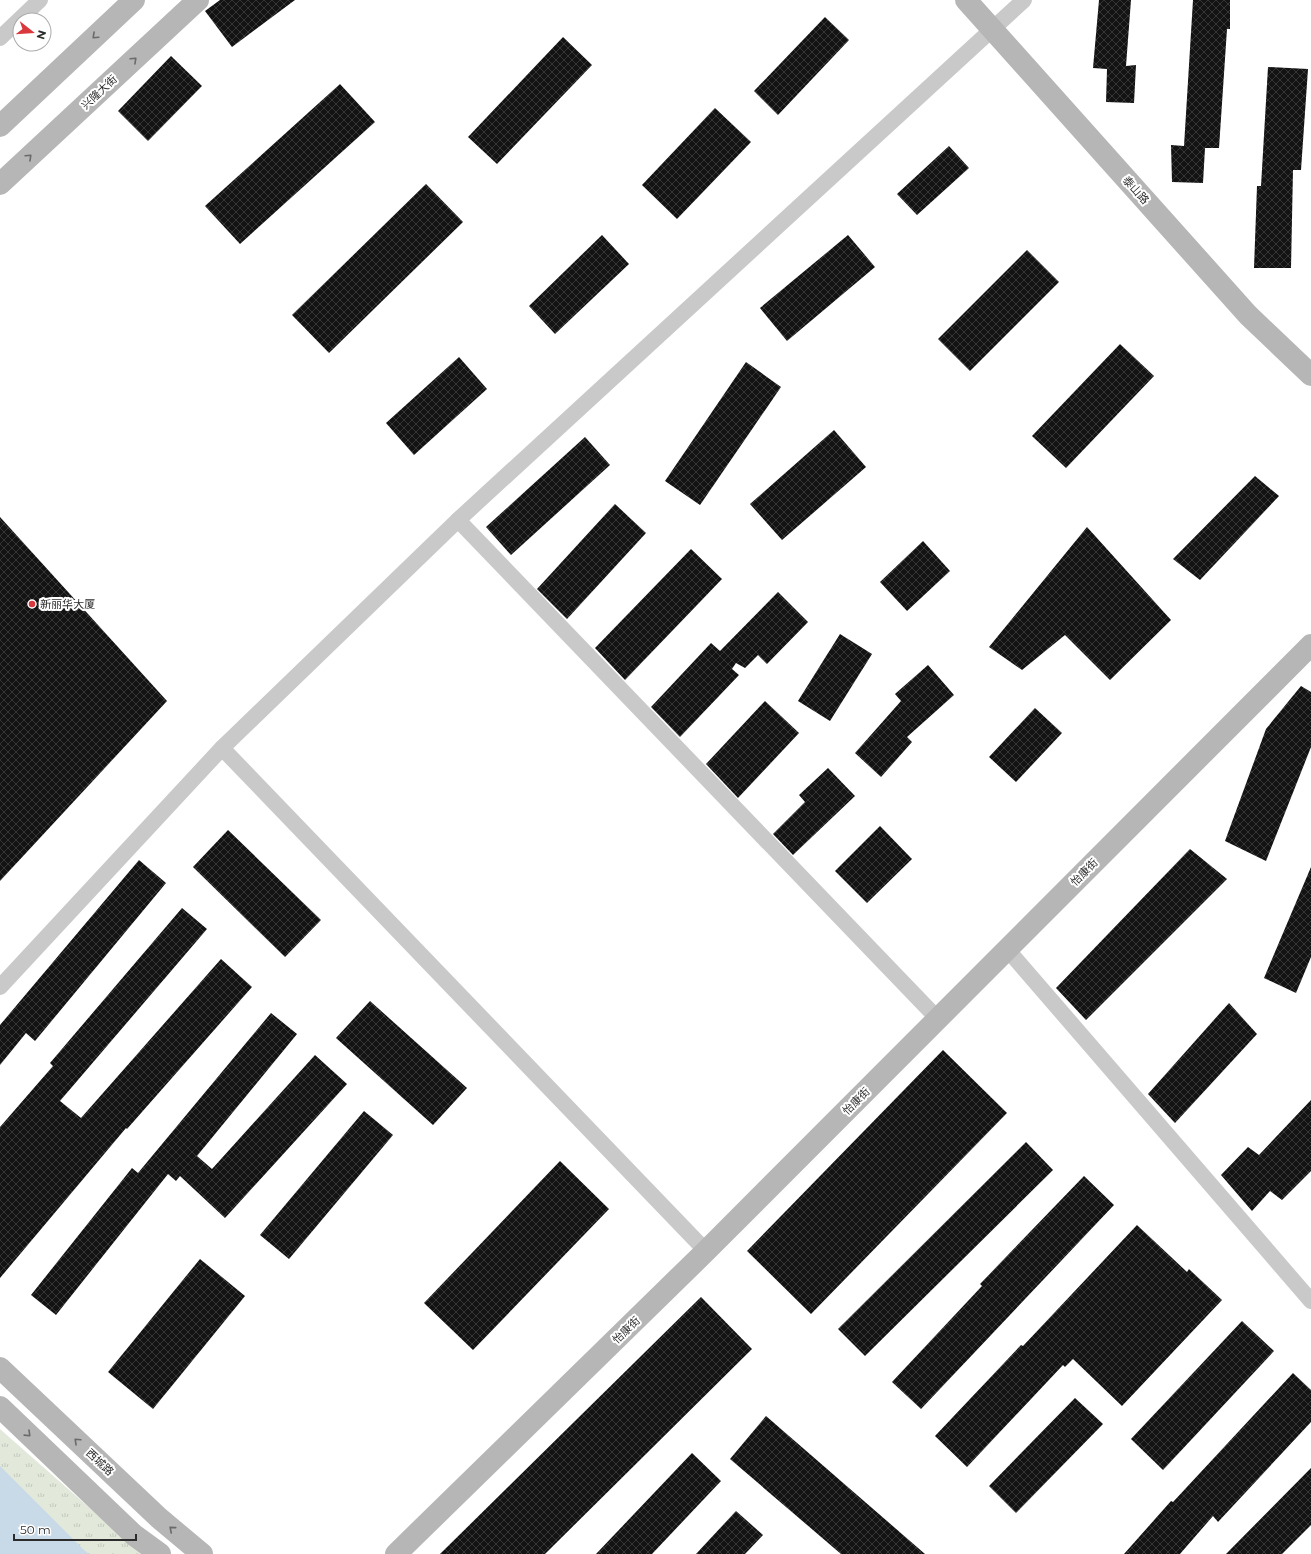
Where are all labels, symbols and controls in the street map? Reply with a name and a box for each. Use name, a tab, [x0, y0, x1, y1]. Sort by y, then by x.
north arrow	[12, 12, 52, 52]
text: N	[34, 29, 50, 41]
one-way arrow	[93, 31, 100, 38]
one-way arrow	[129, 57, 137, 64]
street label: 兴隆大街	[78, 72, 120, 112]
one-way arrow	[24, 155, 31, 162]
street label: 泰山路	[1120, 173, 1152, 207]
place label: 新丽华大厦	[40, 597, 95, 611]
marker: 新丽华大厦	[27, 599, 37, 609]
street label: 怡康街	[1067, 855, 1101, 889]
street label: 怡康街	[839, 1084, 873, 1118]
street label: 怡康街	[609, 1314, 643, 1346]
one-way arrow	[23, 1429, 31, 1437]
one-way arrow	[74, 1438, 82, 1445]
street label: 西城路	[83, 1446, 117, 1478]
scale bar	[14, 1516, 136, 1542]
text: 50 m	[20, 1522, 51, 1537]
one-way arrow	[170, 1527, 177, 1534]

